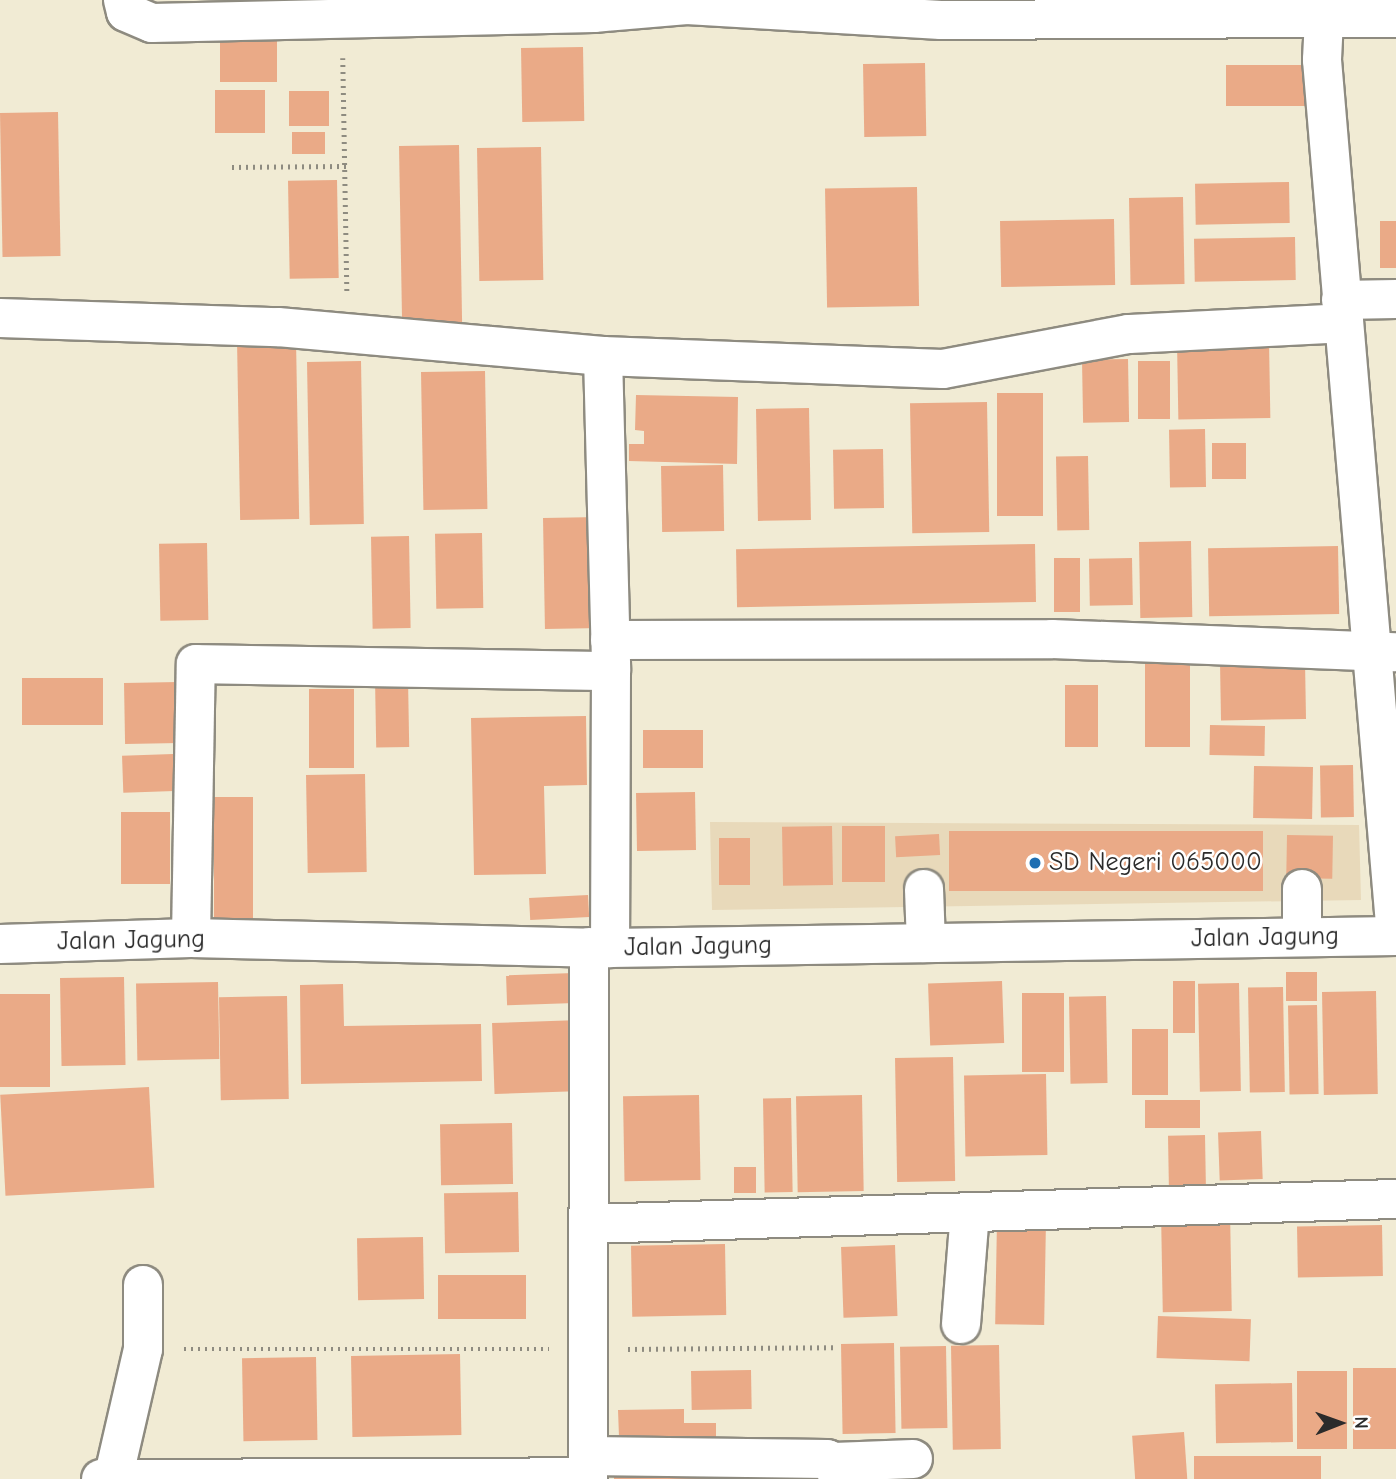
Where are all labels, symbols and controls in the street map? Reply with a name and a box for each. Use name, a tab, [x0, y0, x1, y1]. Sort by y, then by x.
place label: SD Negeri 065000	[1049, 847, 1262, 879]
marker: SD Negeri 065000	[1027, 855, 1043, 871]
street label: Jalan Jagung	[1191, 921, 1339, 955]
street label: Jalan Jagung	[57, 924, 205, 958]
street label: Jalan Jagung	[624, 930, 772, 964]
north arrow	[1305, 1388, 1375, 1458]
text: N	[1350, 1416, 1372, 1429]

